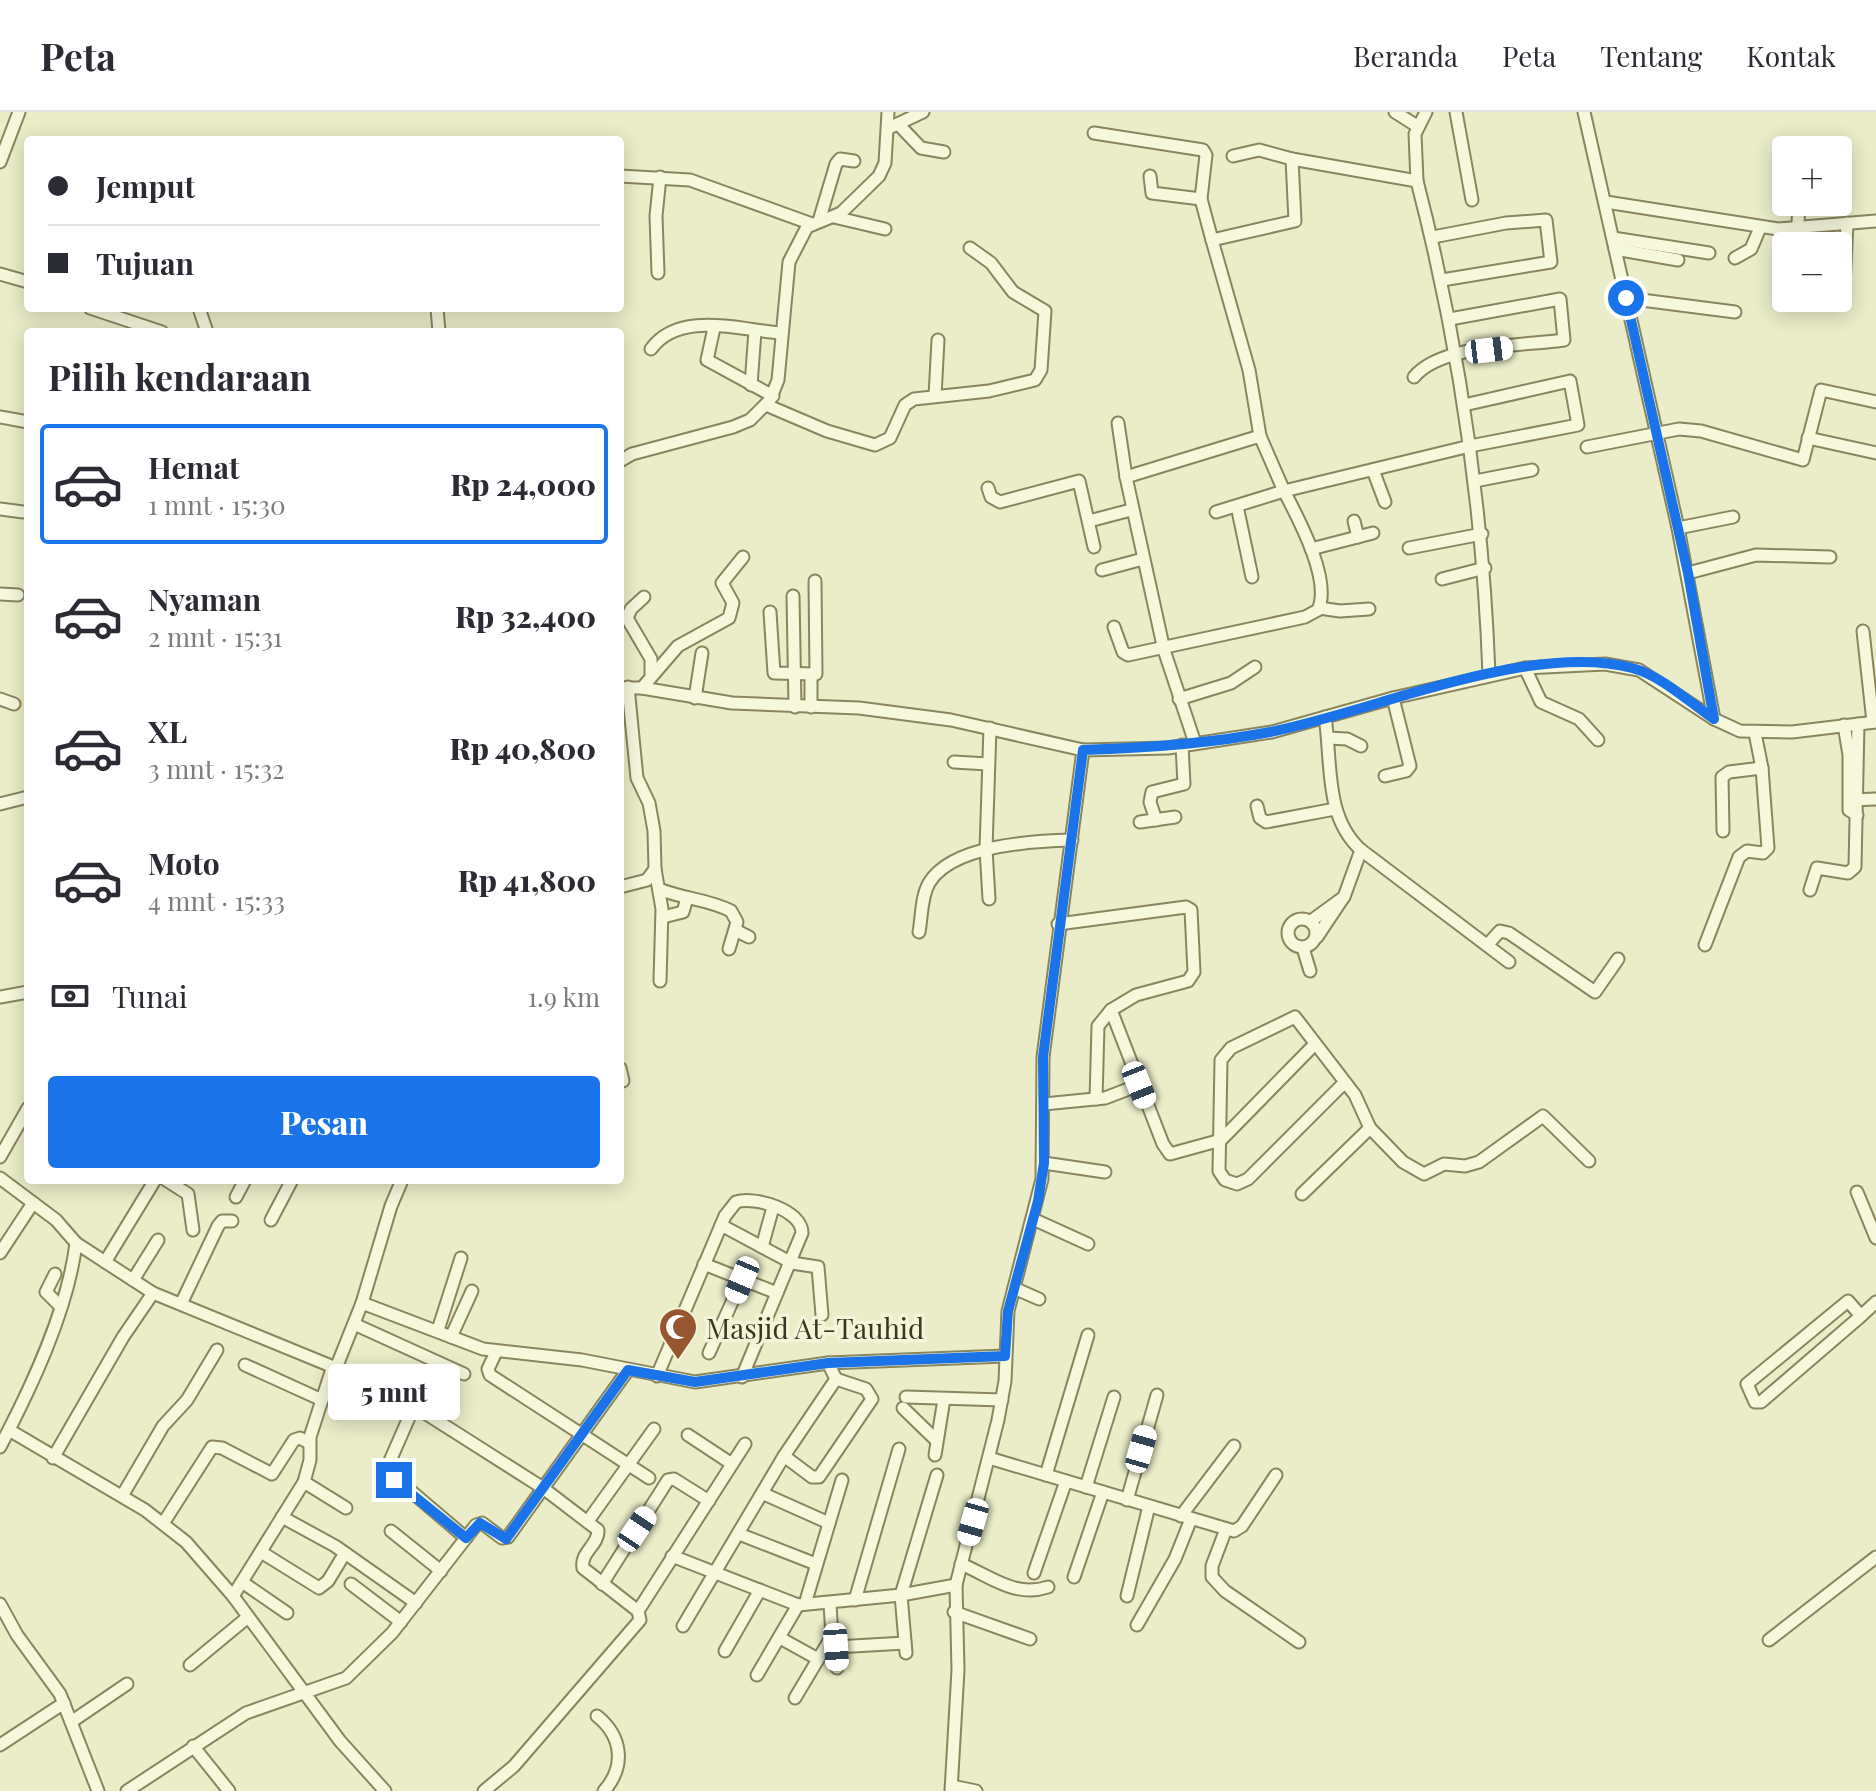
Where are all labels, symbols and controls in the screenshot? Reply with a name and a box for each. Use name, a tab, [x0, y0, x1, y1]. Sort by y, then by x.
text: Peta	[40, 30, 116, 81]
text: Beranda	[1353, 37, 1458, 74]
text: Peta	[1502, 37, 1556, 74]
text: Tentang	[1600, 37, 1702, 74]
text: Kontak	[1746, 37, 1836, 74]
map controls	[1772, 136, 1852, 312]
button: +	[1772, 136, 1852, 216]
text: Jemput	[96, 166, 195, 206]
button: −	[1772, 232, 1852, 312]
text: Tujuan	[96, 243, 194, 283]
route start	[1608, 280, 1644, 316]
car	[1464, 335, 1514, 365]
text: Pilih kendaraan	[48, 352, 311, 400]
text: Hemat	[148, 447, 240, 487]
icon: car	[52, 448, 124, 520]
text: Rp 24,000	[450, 464, 596, 504]
text: 1 mnt · 15:30	[148, 487, 286, 522]
text: Nyaman	[148, 579, 261, 619]
icon: car	[52, 580, 124, 652]
text: Rp 32,400	[455, 596, 596, 636]
text: 2 mnt · 15:31	[148, 619, 282, 654]
text: XL	[148, 711, 187, 751]
icon: car	[52, 712, 124, 784]
text: Rp 40,800	[449, 728, 596, 768]
text: 3 mnt · 15:32	[148, 751, 285, 786]
text: Moto	[148, 843, 220, 883]
icon: car	[52, 844, 124, 916]
text: Rp 41,800	[458, 860, 596, 900]
text: 4 mnt · 15:33	[148, 883, 285, 918]
icon: cash	[48, 974, 92, 1018]
text: Tunai	[112, 976, 188, 1016]
text: 1.9 km	[528, 979, 600, 1014]
car	[1119, 1058, 1159, 1112]
button: Pesan	[48, 1076, 600, 1168]
car	[722, 1253, 762, 1307]
mosque icon: Masjid At-Tauhid	[657, 1306, 699, 1361]
place label: Masjid At-Tauhid	[706, 1309, 924, 1346]
callout: 5 mnt	[328, 1364, 460, 1420]
text: 5 mnt	[361, 1374, 427, 1409]
car	[1123, 1423, 1159, 1475]
route end	[376, 1462, 412, 1498]
car	[955, 1496, 991, 1548]
car	[614, 1502, 660, 1556]
car	[822, 1622, 850, 1672]

